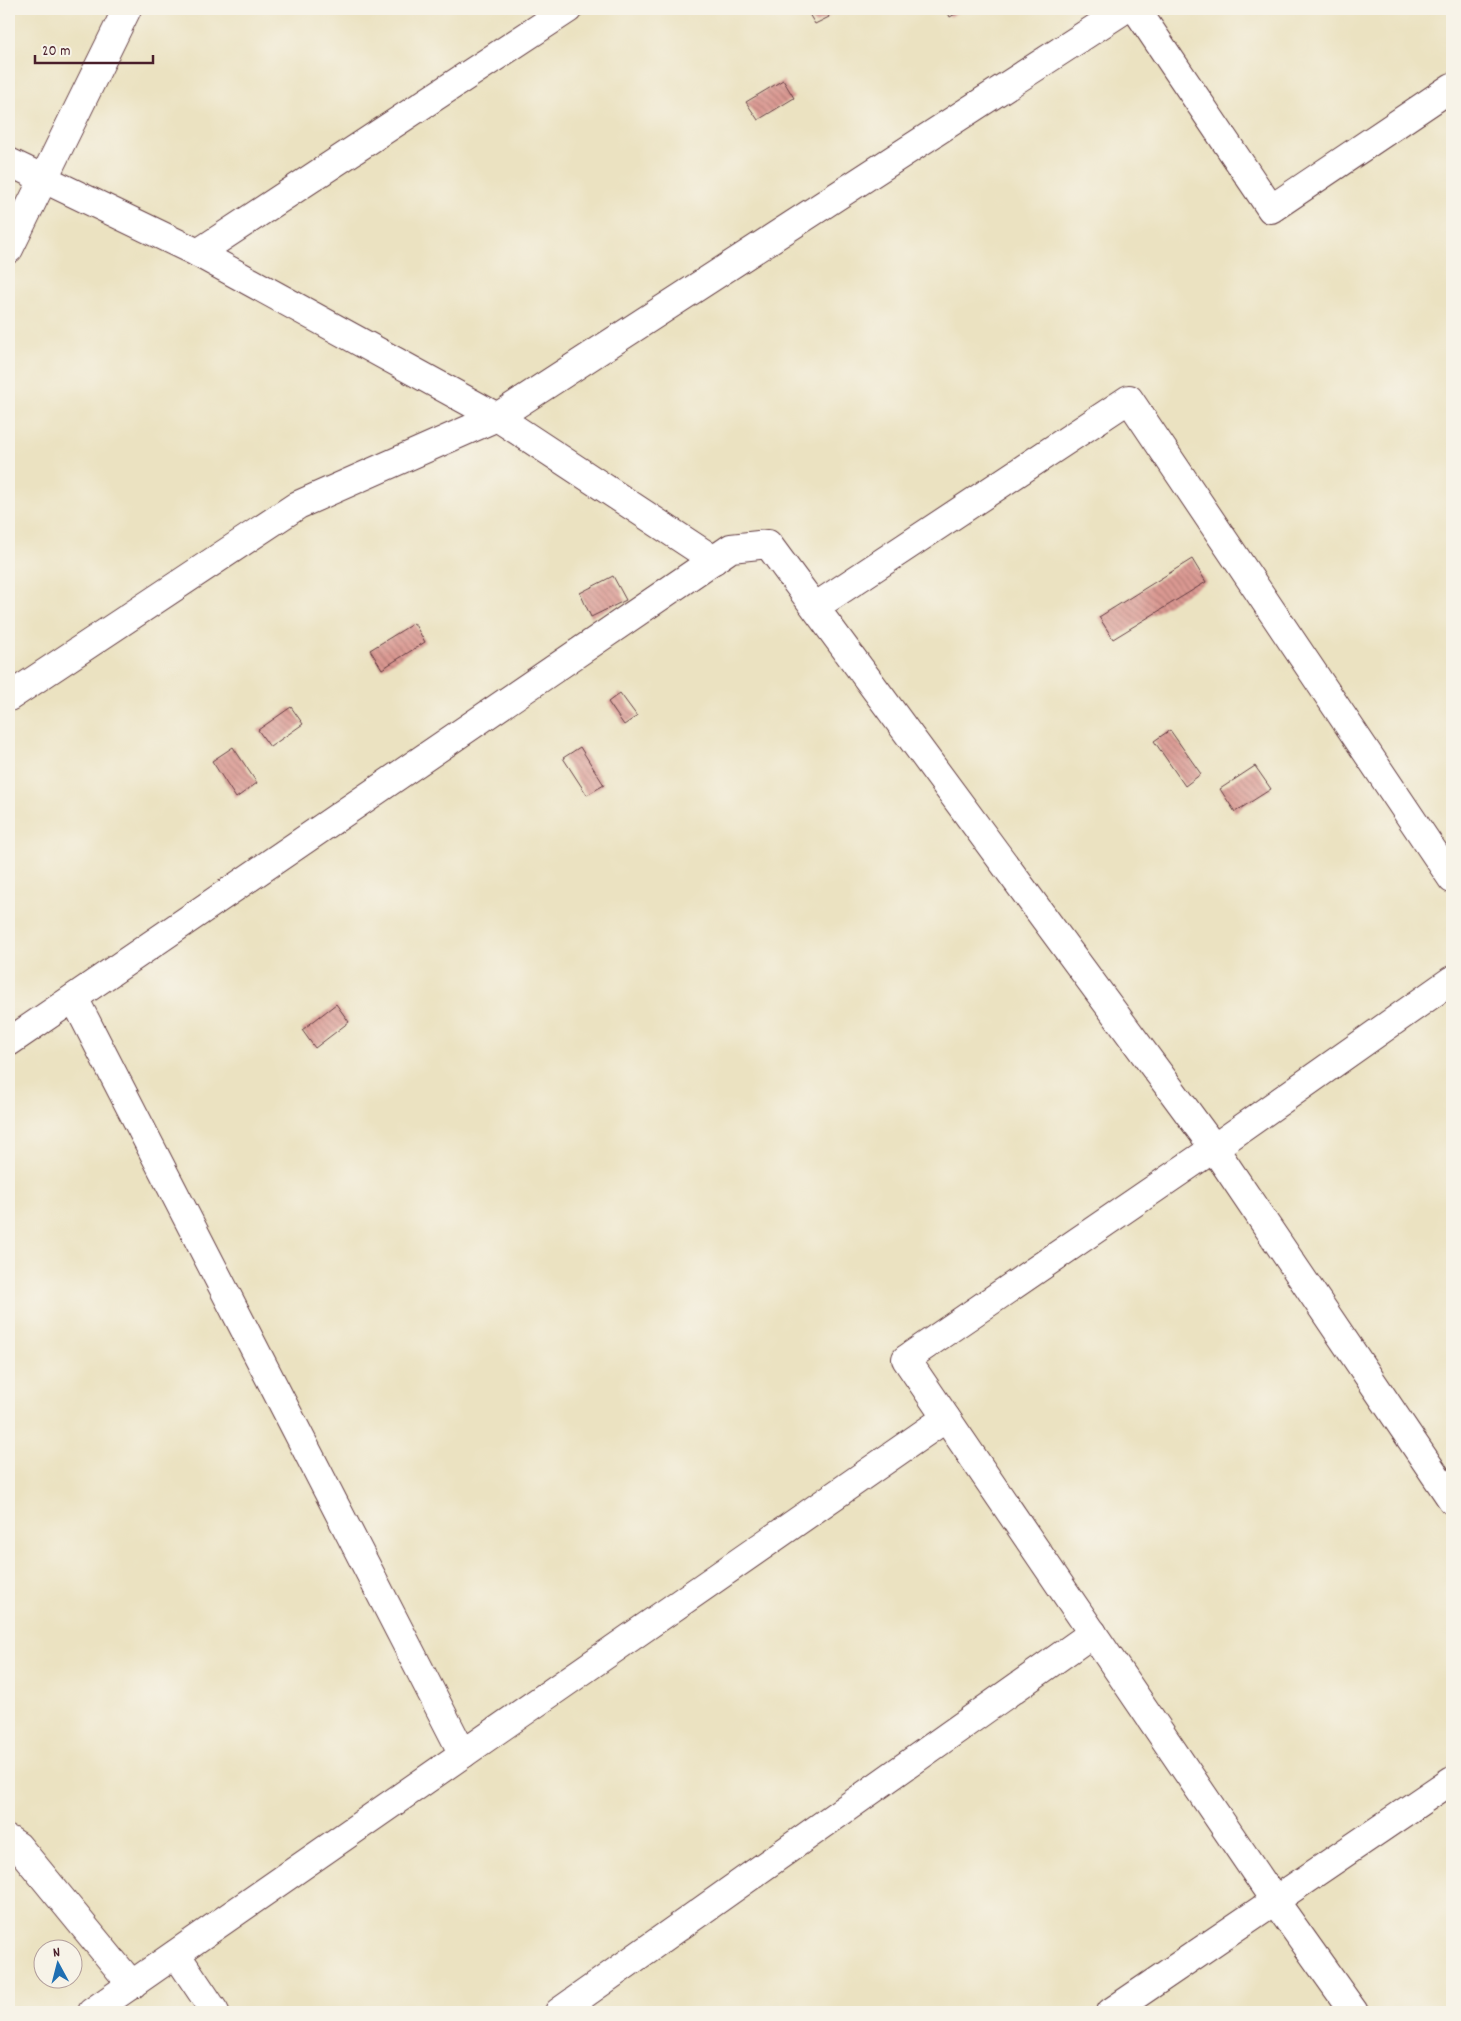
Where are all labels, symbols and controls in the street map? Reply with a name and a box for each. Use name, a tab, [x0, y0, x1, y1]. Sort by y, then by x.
scale bar	[35, 32, 152, 64]
text: 20 m	[42, 41, 70, 63]
north arrow	[32, 1938, 82, 1988]
text: N	[52, 1943, 61, 1963]

